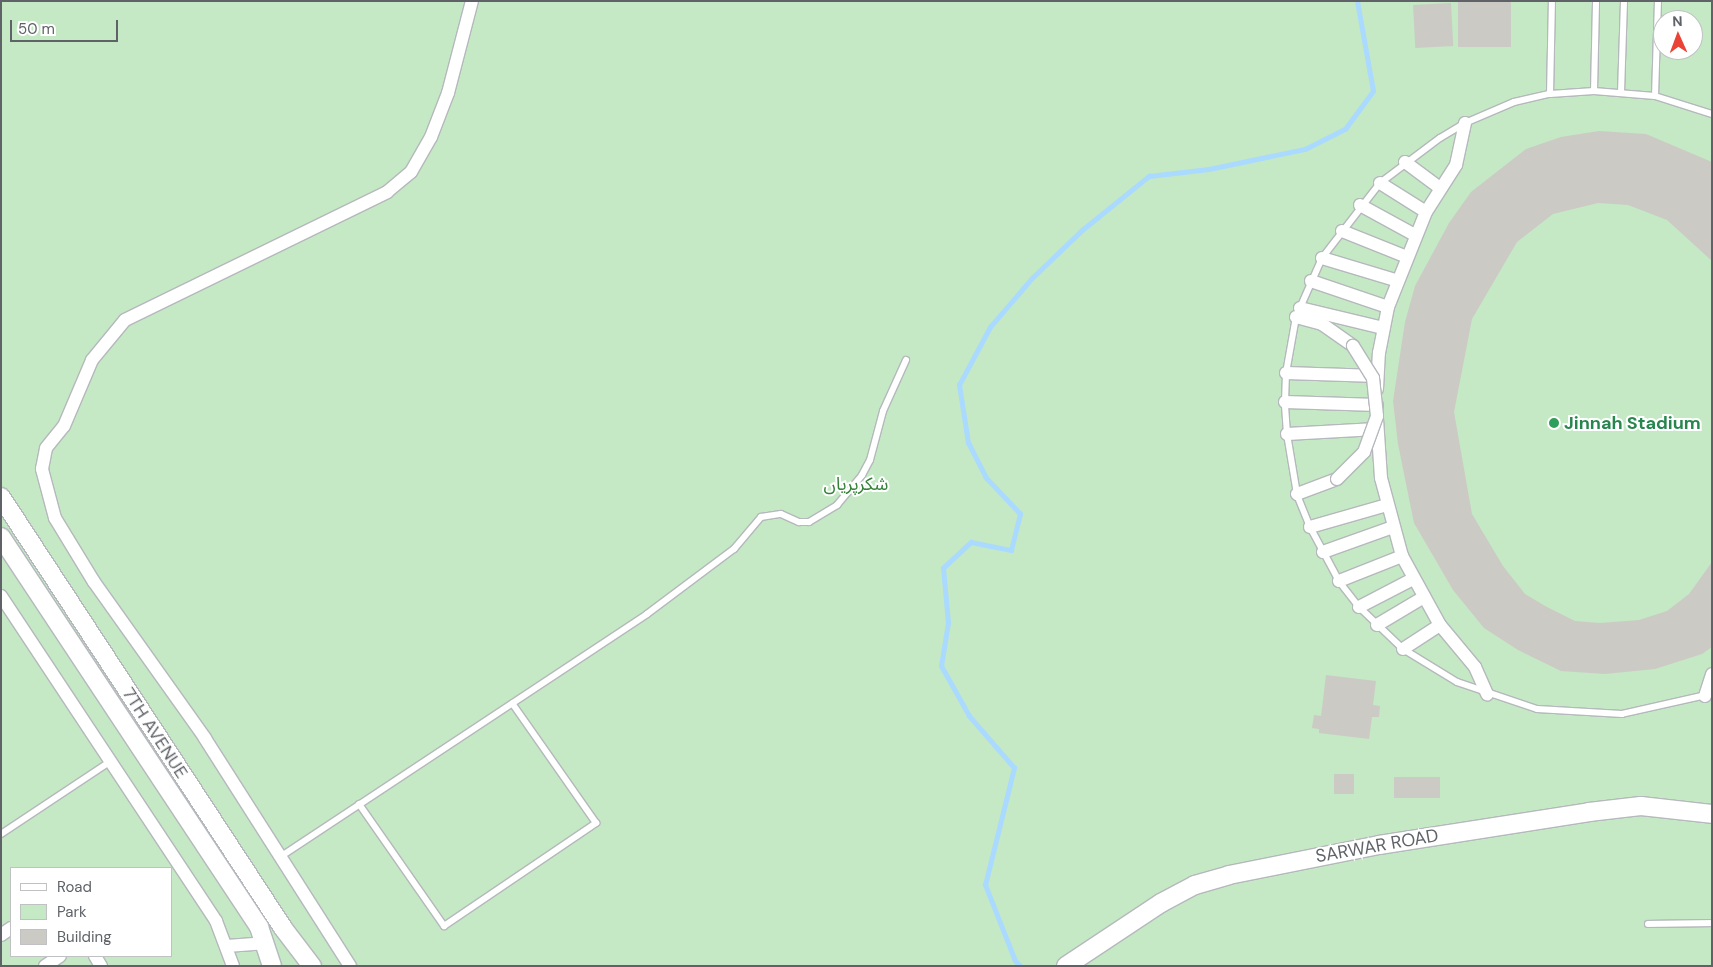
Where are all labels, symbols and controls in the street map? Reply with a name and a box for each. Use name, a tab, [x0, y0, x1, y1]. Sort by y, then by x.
scale bar	[12, 10, 120, 42]
north arrow	[1653, 10, 1703, 60]
text: N	[1672, 12, 1683, 30]
text: 50 m	[18, 19, 55, 39]
place label: Jinnah Stadium	[1564, 412, 1701, 434]
marker: Jinnah Stadium	[1548, 417, 1560, 429]
park label: شکرپریاں	[824, 473, 888, 495]
street label: 7TH AVENUE	[118, 684, 192, 782]
street label: SARWAR ROAD	[1314, 825, 1440, 867]
legend	[10, 867, 172, 957]
text: Road	[57, 877, 92, 897]
text: Park	[57, 902, 87, 922]
text: Building	[57, 927, 112, 947]

